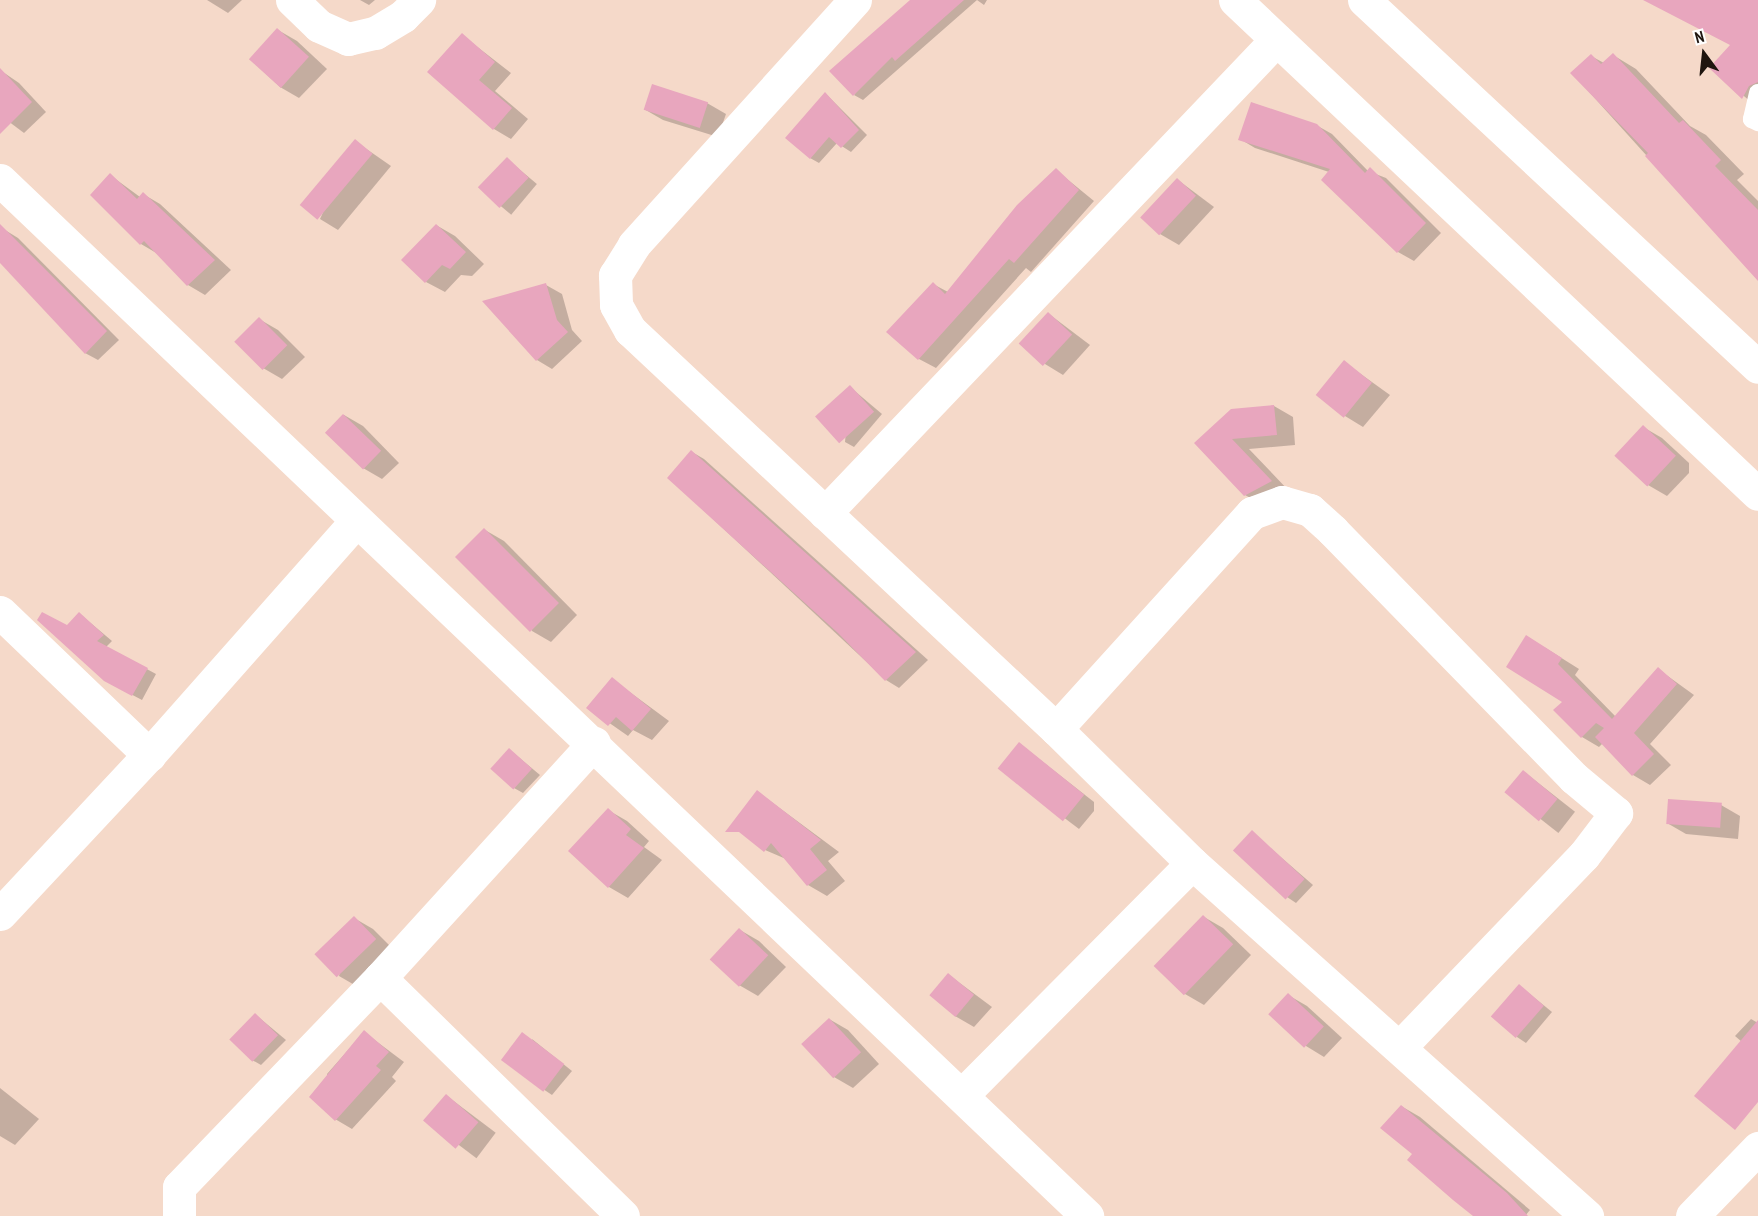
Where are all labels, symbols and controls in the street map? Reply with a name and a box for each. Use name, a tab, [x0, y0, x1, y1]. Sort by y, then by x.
north arrow	[1674, 24, 1734, 84]
text: N	[1693, 26, 1706, 47]

